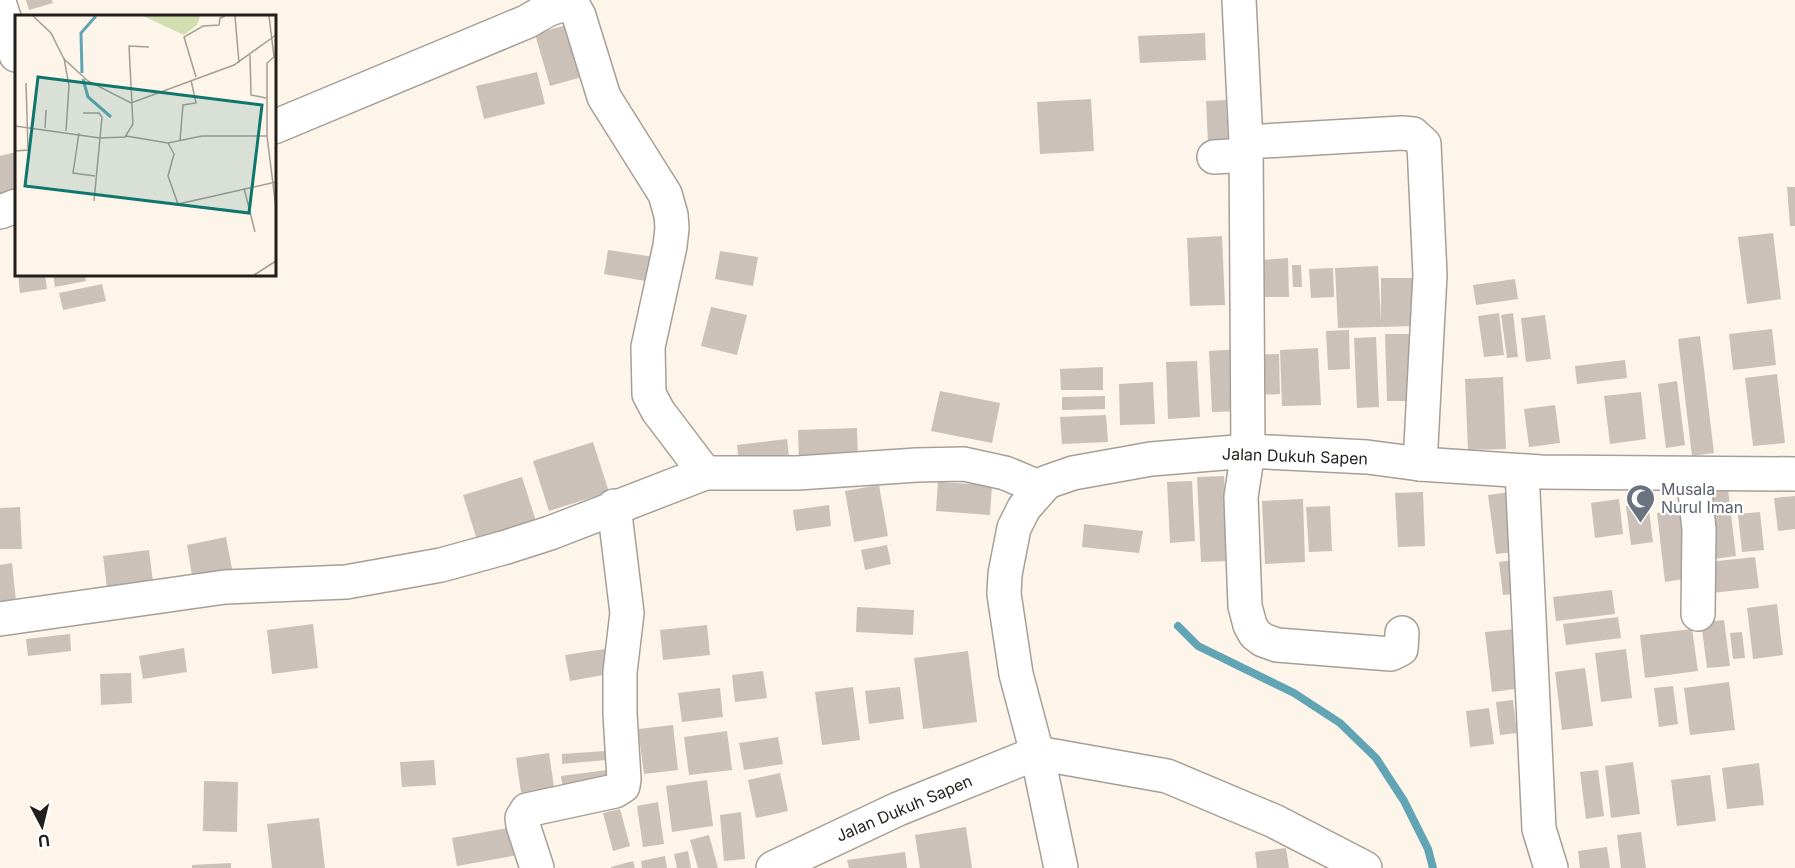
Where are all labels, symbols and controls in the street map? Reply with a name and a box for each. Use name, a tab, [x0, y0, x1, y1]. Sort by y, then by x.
inset map	[15, 15, 276, 276]
street label: Jalan Dukuh Sapen	[1222, 443, 1368, 469]
place label: Musala Nurul Iman	[1661, 479, 1743, 517]
mosque icon: Musala Nurul Iman	[1624, 482, 1656, 524]
street label: Jalan Dukuh Sapen	[833, 770, 975, 846]
north arrow	[12, 796, 72, 856]
text: U	[37, 830, 51, 852]

